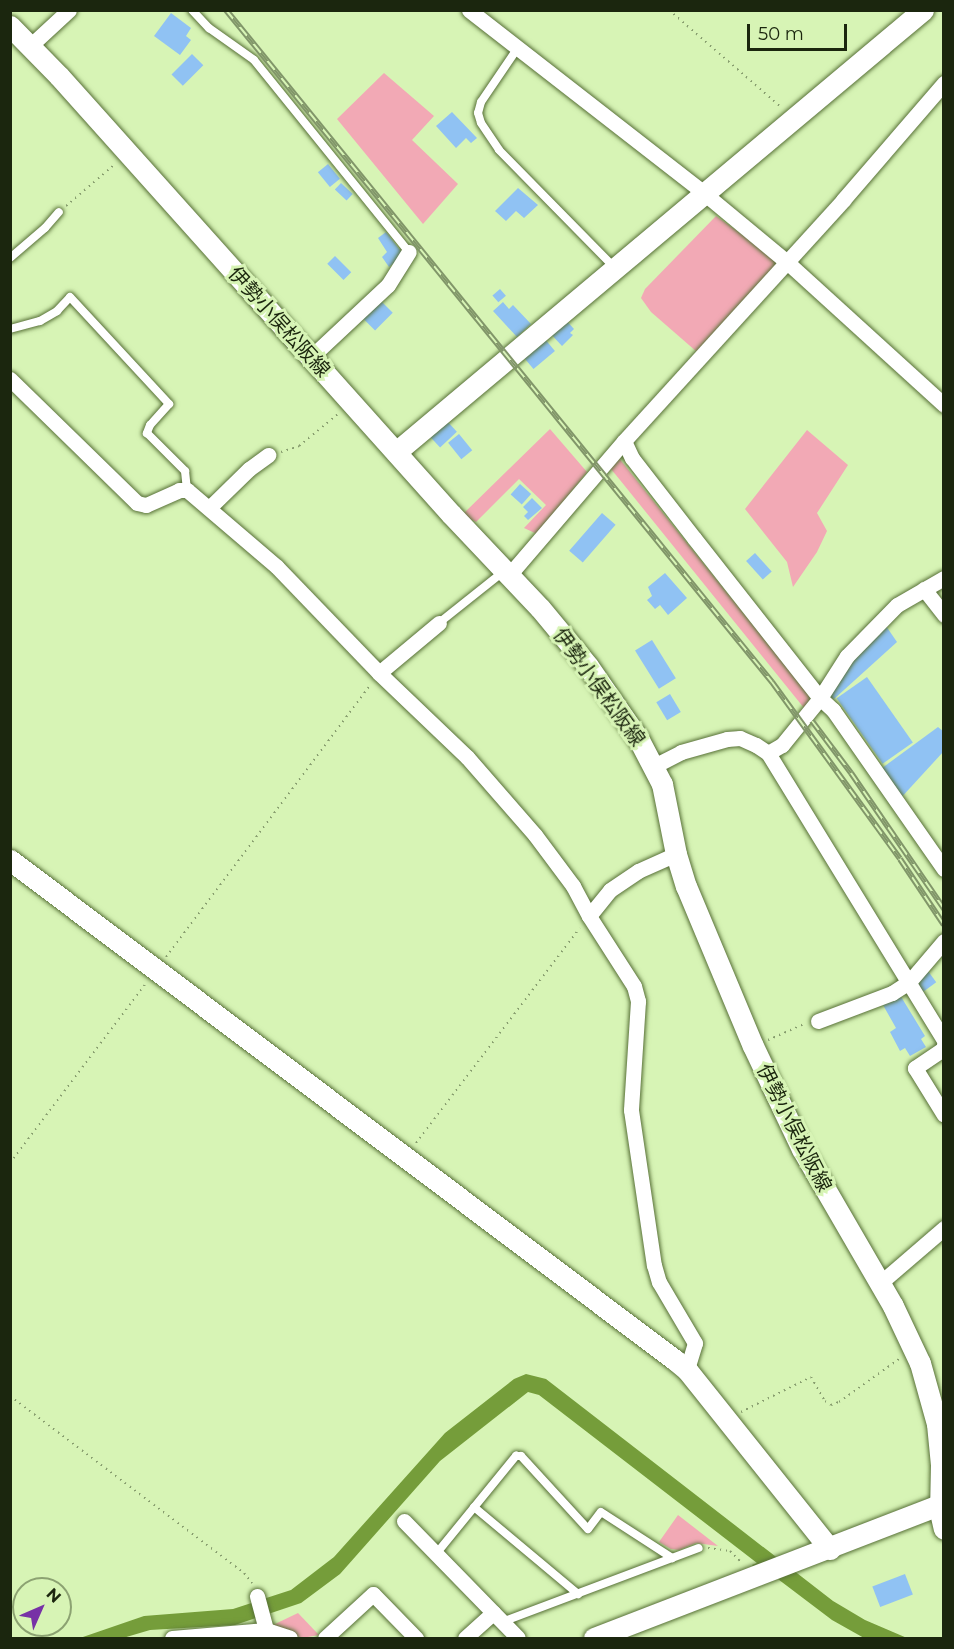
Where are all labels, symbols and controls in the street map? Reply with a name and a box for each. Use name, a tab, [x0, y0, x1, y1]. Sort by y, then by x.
scale bar	[750, 12, 850, 50]
text: 50 m	[758, 23, 804, 45]
street label: 伊勢小俣松阪線	[223, 262, 335, 382]
street label: 伊勢小俣松阪線	[548, 623, 650, 751]
street label: 伊勢小俣松阪線	[752, 1060, 836, 1196]
north arrow	[12, 1577, 72, 1637]
text: N	[42, 1584, 65, 1607]

